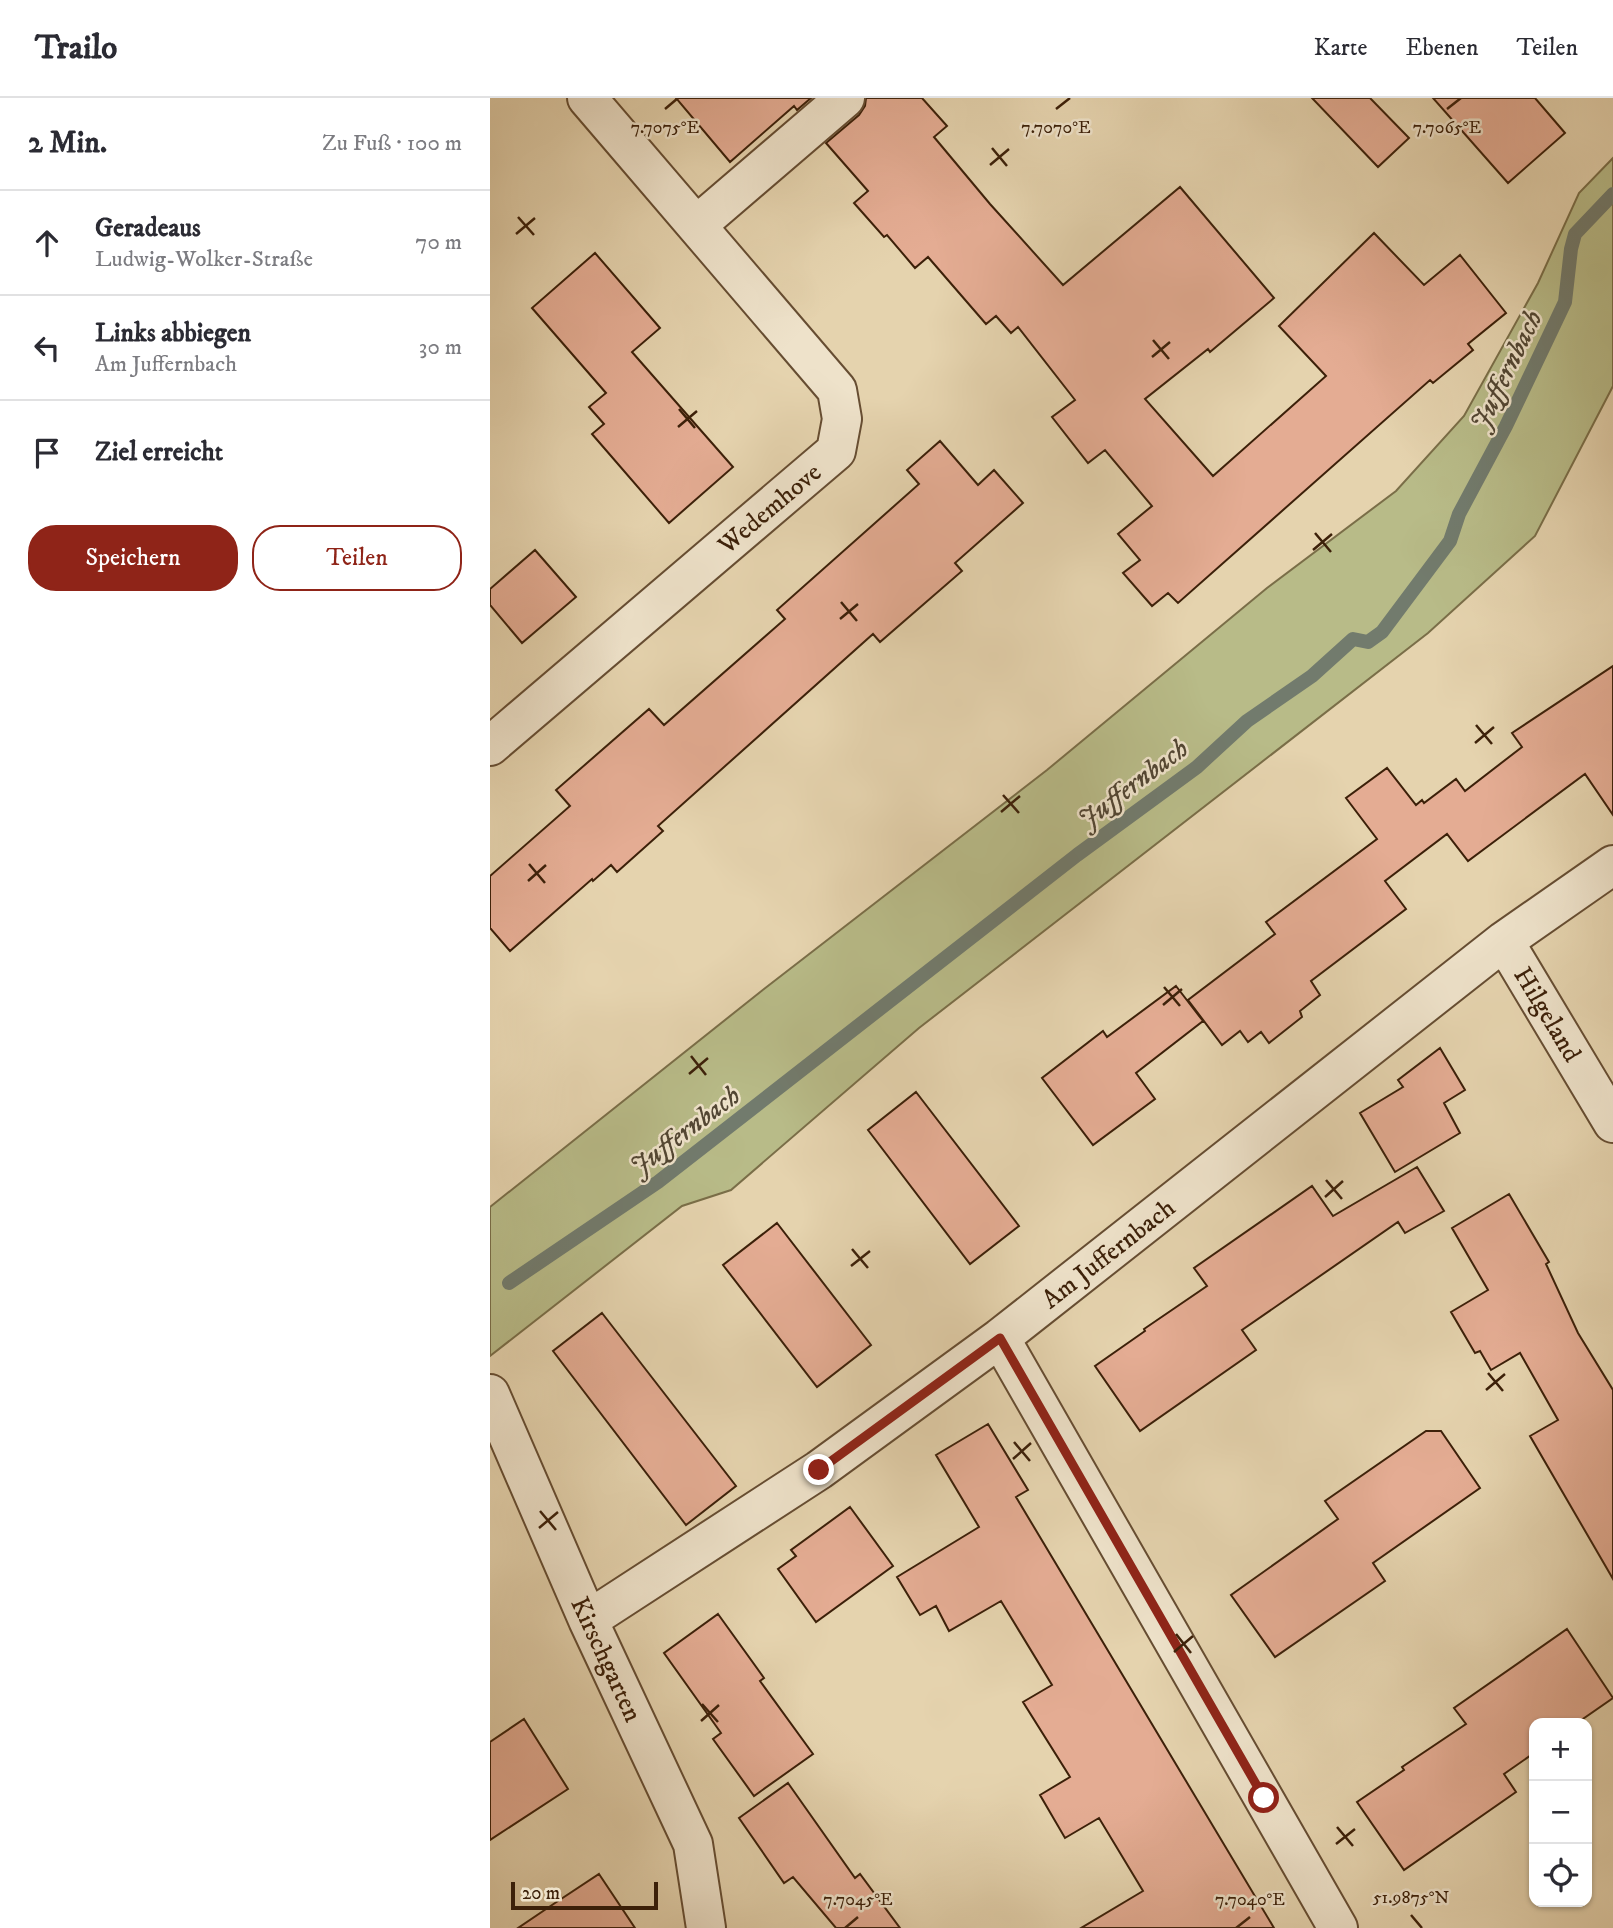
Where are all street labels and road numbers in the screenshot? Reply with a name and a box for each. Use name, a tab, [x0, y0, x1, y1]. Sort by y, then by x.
street label: Wedemhove	[711, 456, 828, 563]
street label: Hilgeland	[1506, 961, 1588, 1068]
street label: Am Juffernbach	[1035, 1192, 1183, 1317]
street label: Kirschgarten	[562, 1592, 649, 1728]

